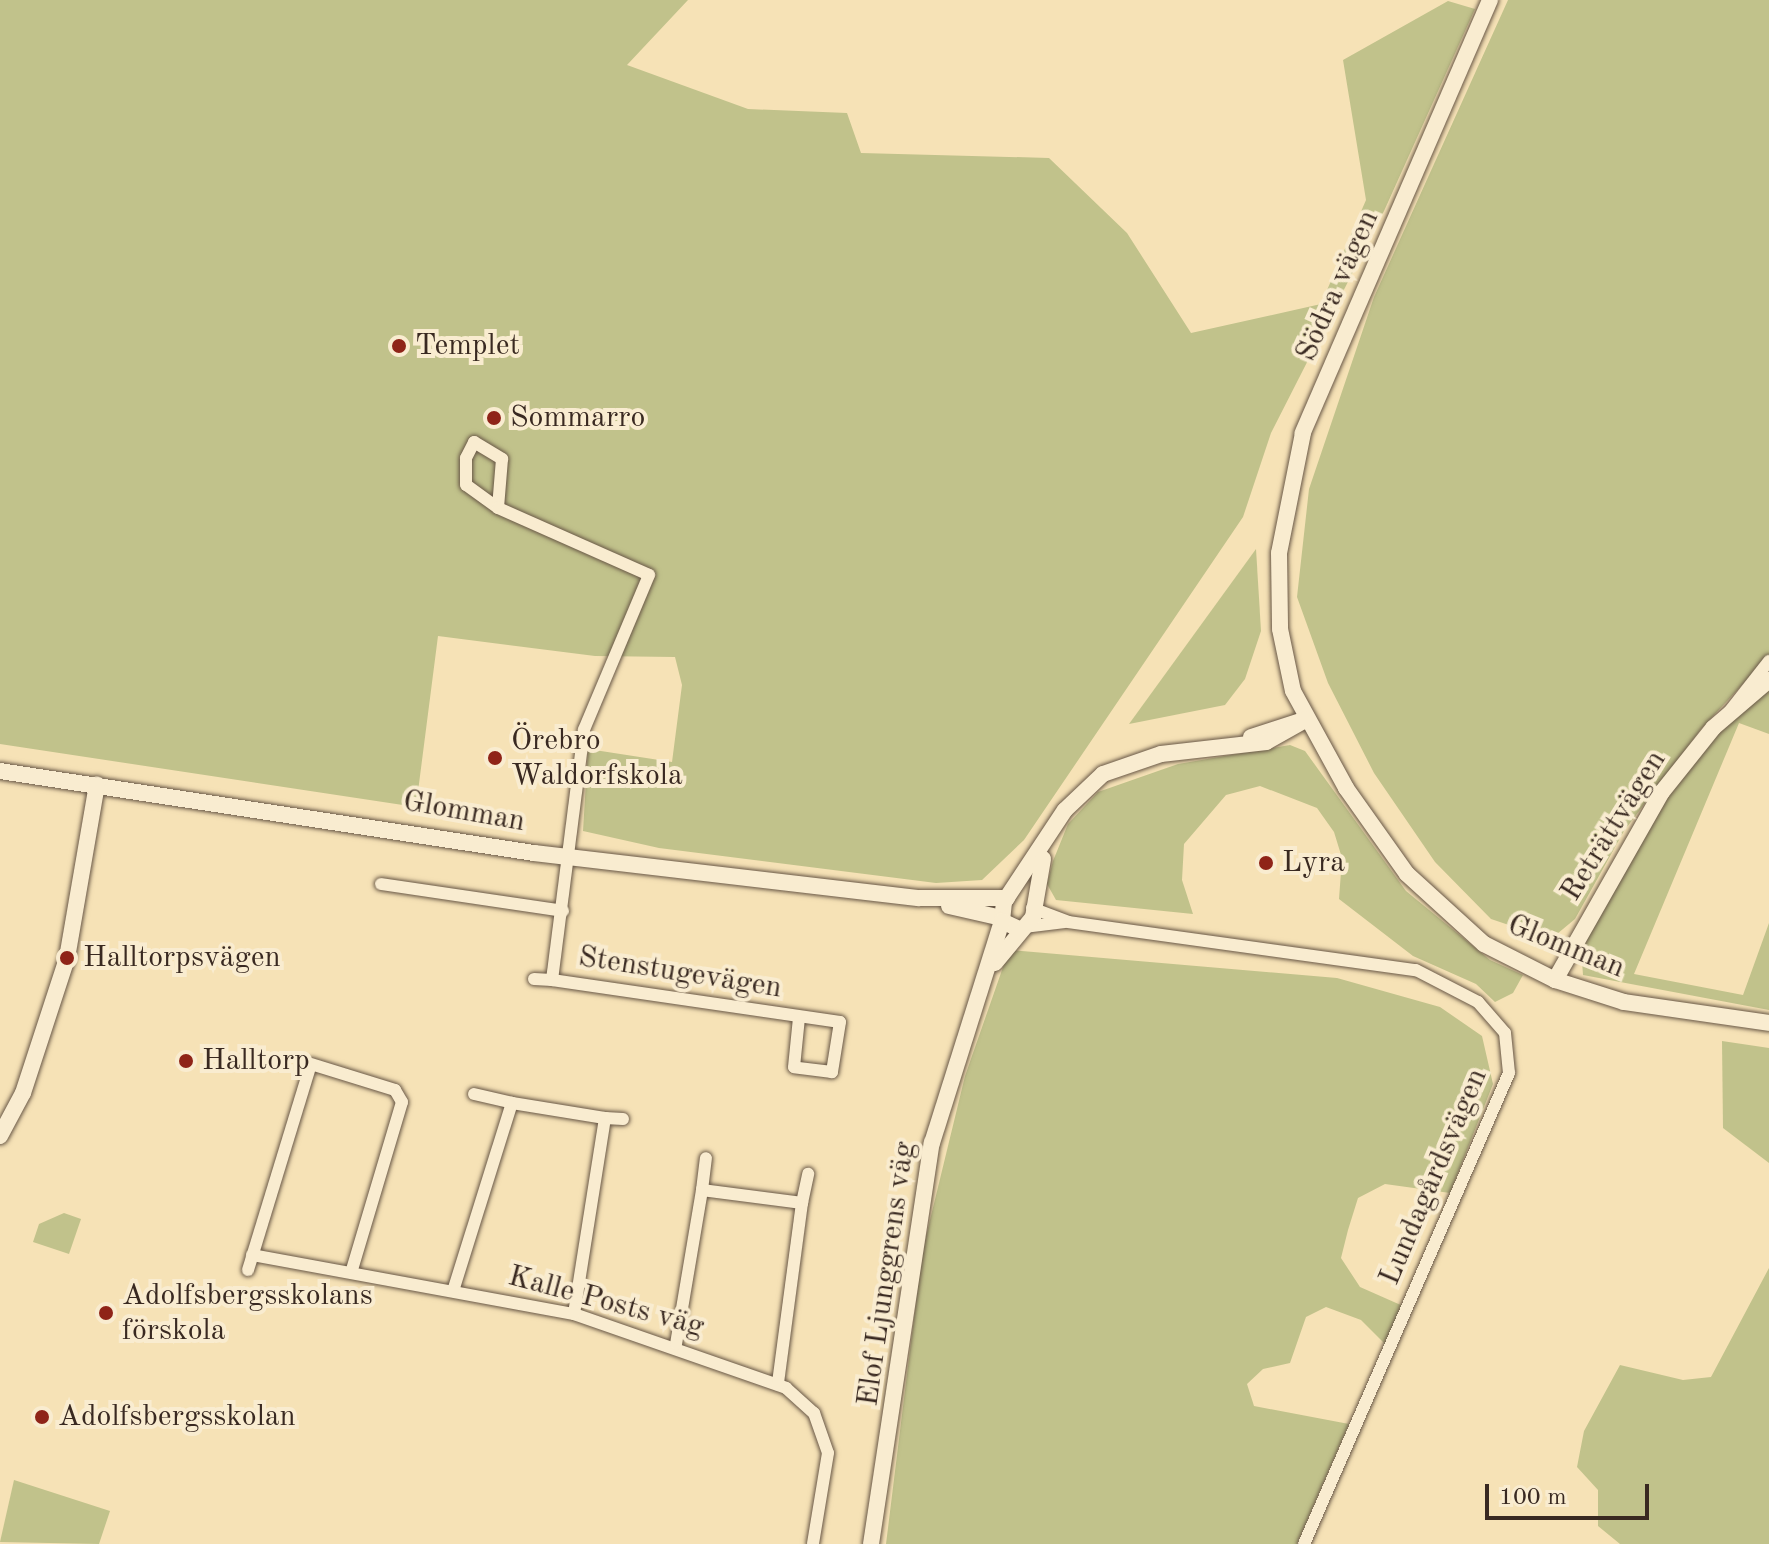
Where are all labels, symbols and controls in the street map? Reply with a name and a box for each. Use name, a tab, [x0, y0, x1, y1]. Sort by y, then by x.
street label: Södra vägen	[1289, 205, 1387, 367]
place label: Templet	[415, 328, 520, 364]
marker: Templet	[390, 337, 408, 355]
place label: Sommarro	[510, 400, 645, 436]
marker: Sommarro	[485, 409, 503, 427]
place label: Örebro Waldorfskola	[511, 723, 683, 794]
street label: Reträttvägen	[1553, 744, 1675, 908]
marker: Örebro Waldorfskola	[486, 749, 504, 767]
street label: Glomman	[400, 784, 528, 840]
place label: Lyra	[1282, 845, 1345, 881]
marker: Lyra	[1257, 854, 1275, 872]
street label: Glomman	[1502, 907, 1630, 987]
street label: Stenstugevägen	[576, 939, 784, 1007]
place label: Halltorpsvägen	[83, 940, 281, 976]
marker: Halltorpsvägen	[58, 949, 76, 967]
place label: Halltorp	[202, 1043, 310, 1079]
marker: Halltorp	[177, 1052, 195, 1070]
street label: Lundagårdsvägen	[1372, 1063, 1496, 1291]
street label: Elof Ljunggrens väg	[851, 1139, 923, 1409]
street label: Kalle Posts väg	[504, 1259, 708, 1345]
place label: Adolfsbergsskolans förskola	[122, 1278, 373, 1348]
marker: Adolfsbergsskolans förskola	[97, 1304, 115, 1322]
place label: Adolfsbergsskolan	[58, 1399, 296, 1435]
marker: Adolfsbergsskolan	[33, 1408, 51, 1426]
scale bar	[1489, 1468, 1653, 1518]
text: 100 m	[1499, 1486, 1567, 1510]

